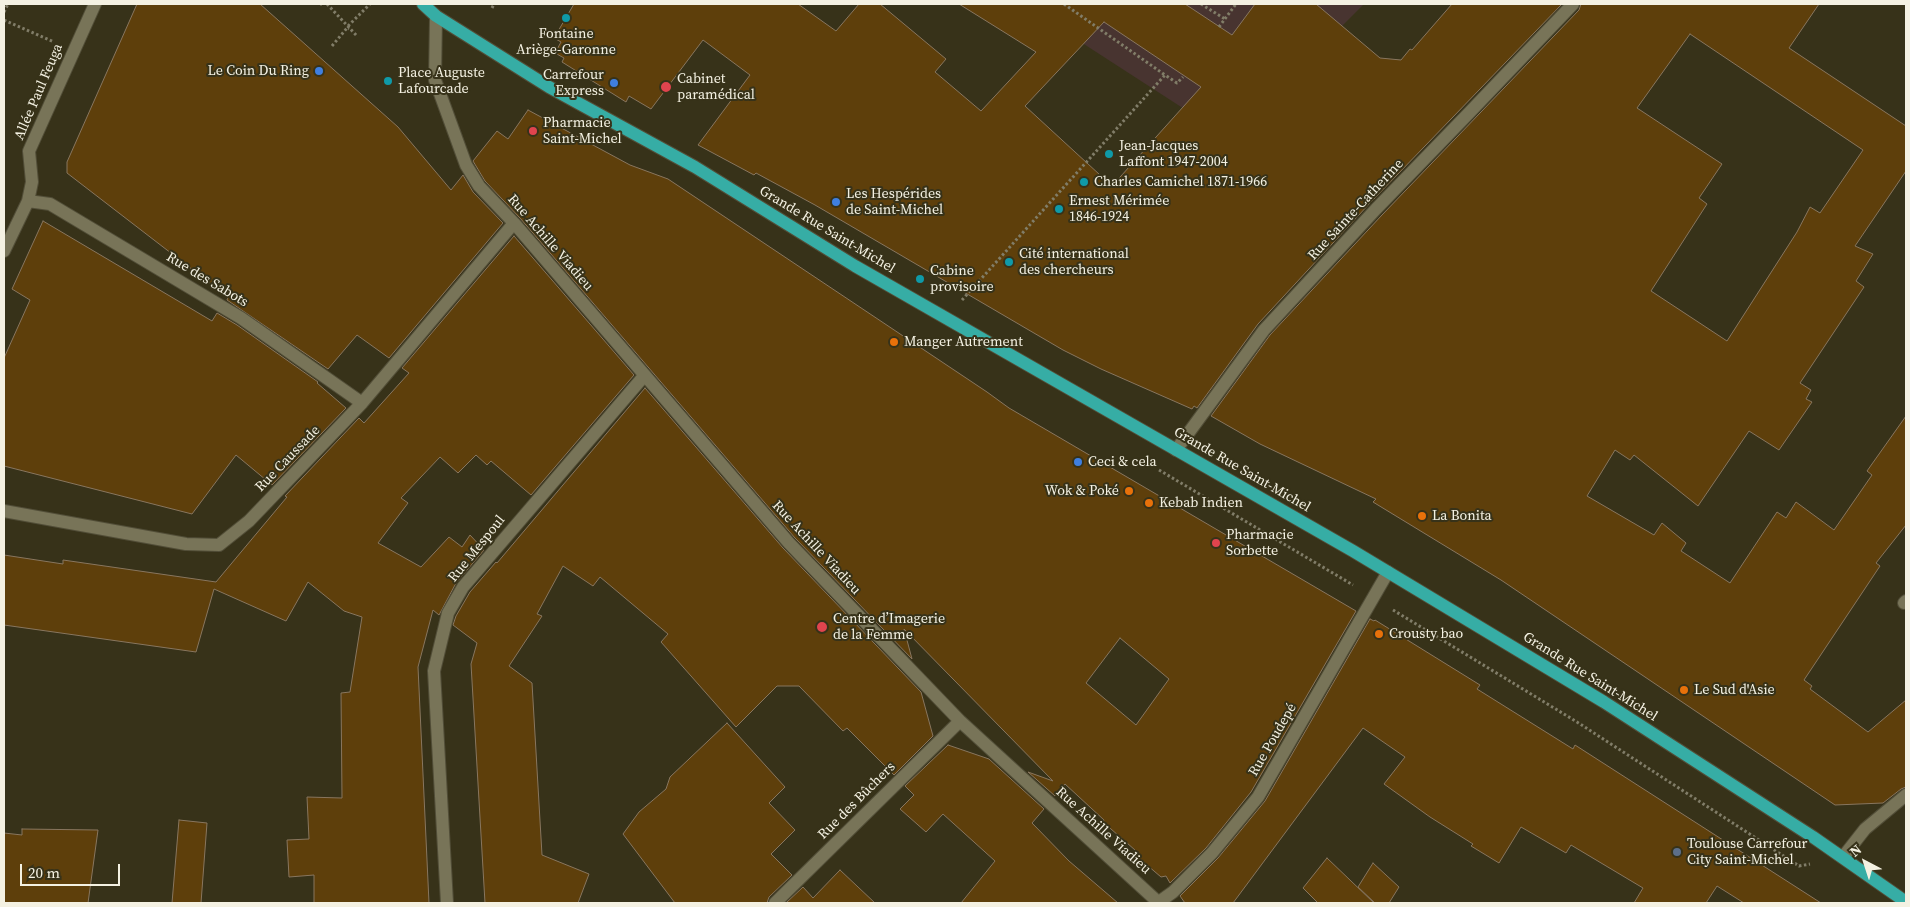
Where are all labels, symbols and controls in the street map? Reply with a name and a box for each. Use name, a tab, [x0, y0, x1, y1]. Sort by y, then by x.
marker: Fontaine Ariège-Garonne	[560, 12, 572, 24]
place label: Fontaine Ariège-Garonne	[516, 26, 616, 58]
street label: Allée Paul Feuga	[11, 41, 67, 143]
place label: Le Coin Du Ring	[207, 63, 309, 79]
marker: Le Coin Du Ring	[313, 65, 325, 77]
place label: Place Auguste Lafourcade	[398, 65, 485, 98]
place label: Carrefour Express	[543, 67, 604, 100]
place label: Cabinet paramédical	[677, 71, 755, 104]
marker: Place Auguste Lafourcade	[382, 75, 394, 87]
marker: Carrefour Express	[608, 77, 620, 89]
marker: Cabinet paramédical	[659, 80, 673, 94]
place label: Pharmacie Saint-Michel	[543, 115, 622, 148]
marker: Pharmacie Saint-Michel	[527, 125, 539, 137]
place label: Jean-Jacques Laffont 1947-2004	[1119, 138, 1228, 170]
marker: Jean-Jacques Laffont 1947-2004	[1103, 148, 1115, 160]
street label: Rue Sainte-Catherine	[1305, 156, 1407, 264]
place label: Charles Camichel 1871-1966	[1094, 174, 1267, 190]
marker: Charles Camichel 1871-1966	[1078, 176, 1090, 188]
street label: Grande Rue Saint-Michel	[756, 183, 898, 277]
place label: Les Hespérides de Saint-Michel	[846, 186, 943, 218]
street label: Rue Achille Viadieu	[504, 191, 596, 295]
place label: Ernest Mérimée 1846-1924	[1069, 193, 1169, 226]
marker: Les Hespérides de Saint-Michel	[830, 196, 842, 208]
marker: Ernest Mérimée 1846-1924	[1053, 203, 1065, 215]
place label: Cité international des chercheurs	[1019, 246, 1129, 278]
street label: Rue des Sabots	[163, 249, 251, 311]
marker: Cité international des chercheurs	[1003, 256, 1015, 268]
place label: Cabine provisoire	[930, 263, 994, 296]
marker: Cabine provisoire	[914, 273, 926, 285]
place label: Manger Autrement	[904, 334, 1023, 350]
marker: Manger Autrement	[888, 336, 900, 348]
street label: Rue Caussade	[252, 422, 324, 496]
street label: Grande Rue Saint-Michel	[1171, 424, 1313, 516]
place label: Ceci & cela	[1088, 454, 1157, 470]
marker: Ceci & cela	[1072, 456, 1084, 468]
place label: Wok & Poké	[1045, 483, 1119, 499]
marker: Wok & Poké	[1123, 485, 1135, 497]
place label: Kebab Indien	[1159, 495, 1243, 511]
marker: Kebab Indien	[1143, 497, 1155, 509]
street label: Rue Achille Viadieu	[768, 498, 864, 598]
place label: La Bonita	[1432, 508, 1492, 524]
marker: La Bonita	[1416, 510, 1428, 522]
street label: Rue Mespoul	[445, 512, 509, 586]
place label: Pharmacie Sorbette	[1226, 527, 1294, 560]
marker: Pharmacie Sorbette	[1210, 537, 1222, 549]
place label: Centre d’Imagerie de la Femme	[833, 611, 945, 644]
marker: Centre d’Imagerie de la Femme	[815, 620, 829, 634]
place label: Crousty bao	[1389, 626, 1463, 642]
marker: Crousty bao	[1373, 628, 1385, 640]
street label: Grande Rue Saint-Michel	[1520, 629, 1660, 725]
place label: Le Sud d'Asie	[1694, 682, 1775, 698]
marker: Le Sud d'Asie	[1678, 684, 1690, 696]
street label: Rue Poudepé	[1245, 701, 1301, 779]
street label: Rue des Bûchers	[815, 759, 899, 843]
street label: Rue Achille Viadieu	[1052, 784, 1154, 878]
place label: Toulouse Carrefour City Saint-Michel	[1687, 836, 1808, 869]
north arrow	[1840, 837, 1890, 887]
text: N	[1845, 840, 1866, 861]
marker: Toulouse Carrefour City Saint-Michel	[1671, 846, 1683, 858]
scale bar	[22, 854, 122, 886]
text: 20 m	[28, 862, 60, 883]

